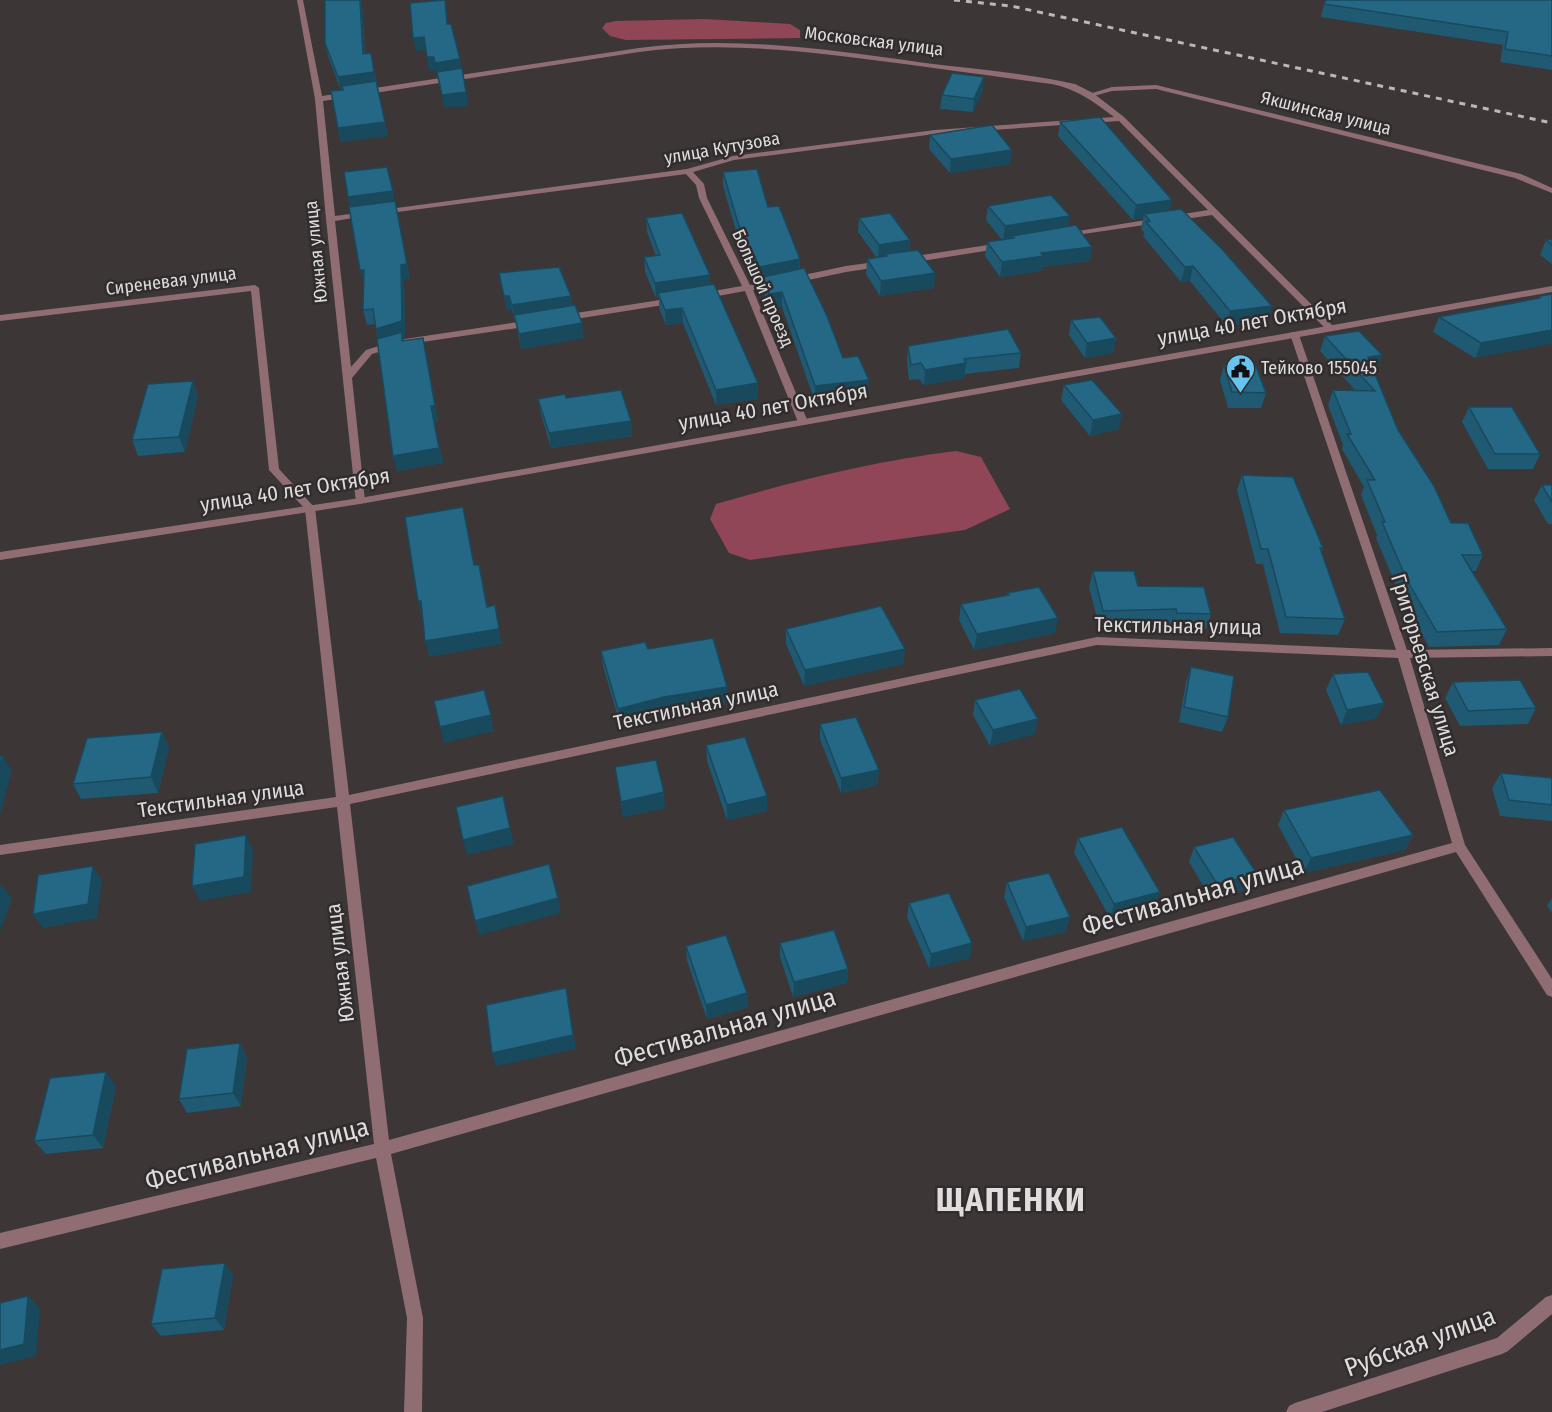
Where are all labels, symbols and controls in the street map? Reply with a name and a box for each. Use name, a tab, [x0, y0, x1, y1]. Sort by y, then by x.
street label: Московская улица	[803, 22, 945, 60]
street label: Якшинская улица	[1259, 86, 1394, 140]
street label: улица Кутузова	[662, 127, 782, 169]
street label: Южная улица	[300, 200, 332, 304]
street label: Большой проезд	[727, 226, 799, 350]
street label: Сиреневая улица	[104, 262, 238, 300]
street label: улица 40 лет Октября	[1155, 293, 1349, 351]
public building icon: Тейково 155045	[1224, 352, 1256, 394]
place label: Тейково 155045	[1261, 357, 1377, 379]
street label: улица 40 лет Октября	[676, 378, 870, 436]
street label: улица 40 лет Октября	[198, 462, 392, 518]
street label: Григорьевская улица	[1385, 571, 1465, 759]
street label: Текстильная улица	[1094, 612, 1262, 640]
street label: Текстильная улица	[611, 676, 781, 736]
street label: Текстильная улица	[136, 774, 306, 824]
street label: Фестивальная улица	[1078, 849, 1308, 943]
street label: Южная улица	[320, 902, 360, 1024]
street label: Фестивальная улица	[610, 981, 840, 1075]
street label: Фестивальная улица	[142, 1111, 372, 1197]
district label: ЩАПЕНКИ	[936, 1180, 1086, 1220]
street label: Рубская улица	[1340, 1300, 1500, 1384]

